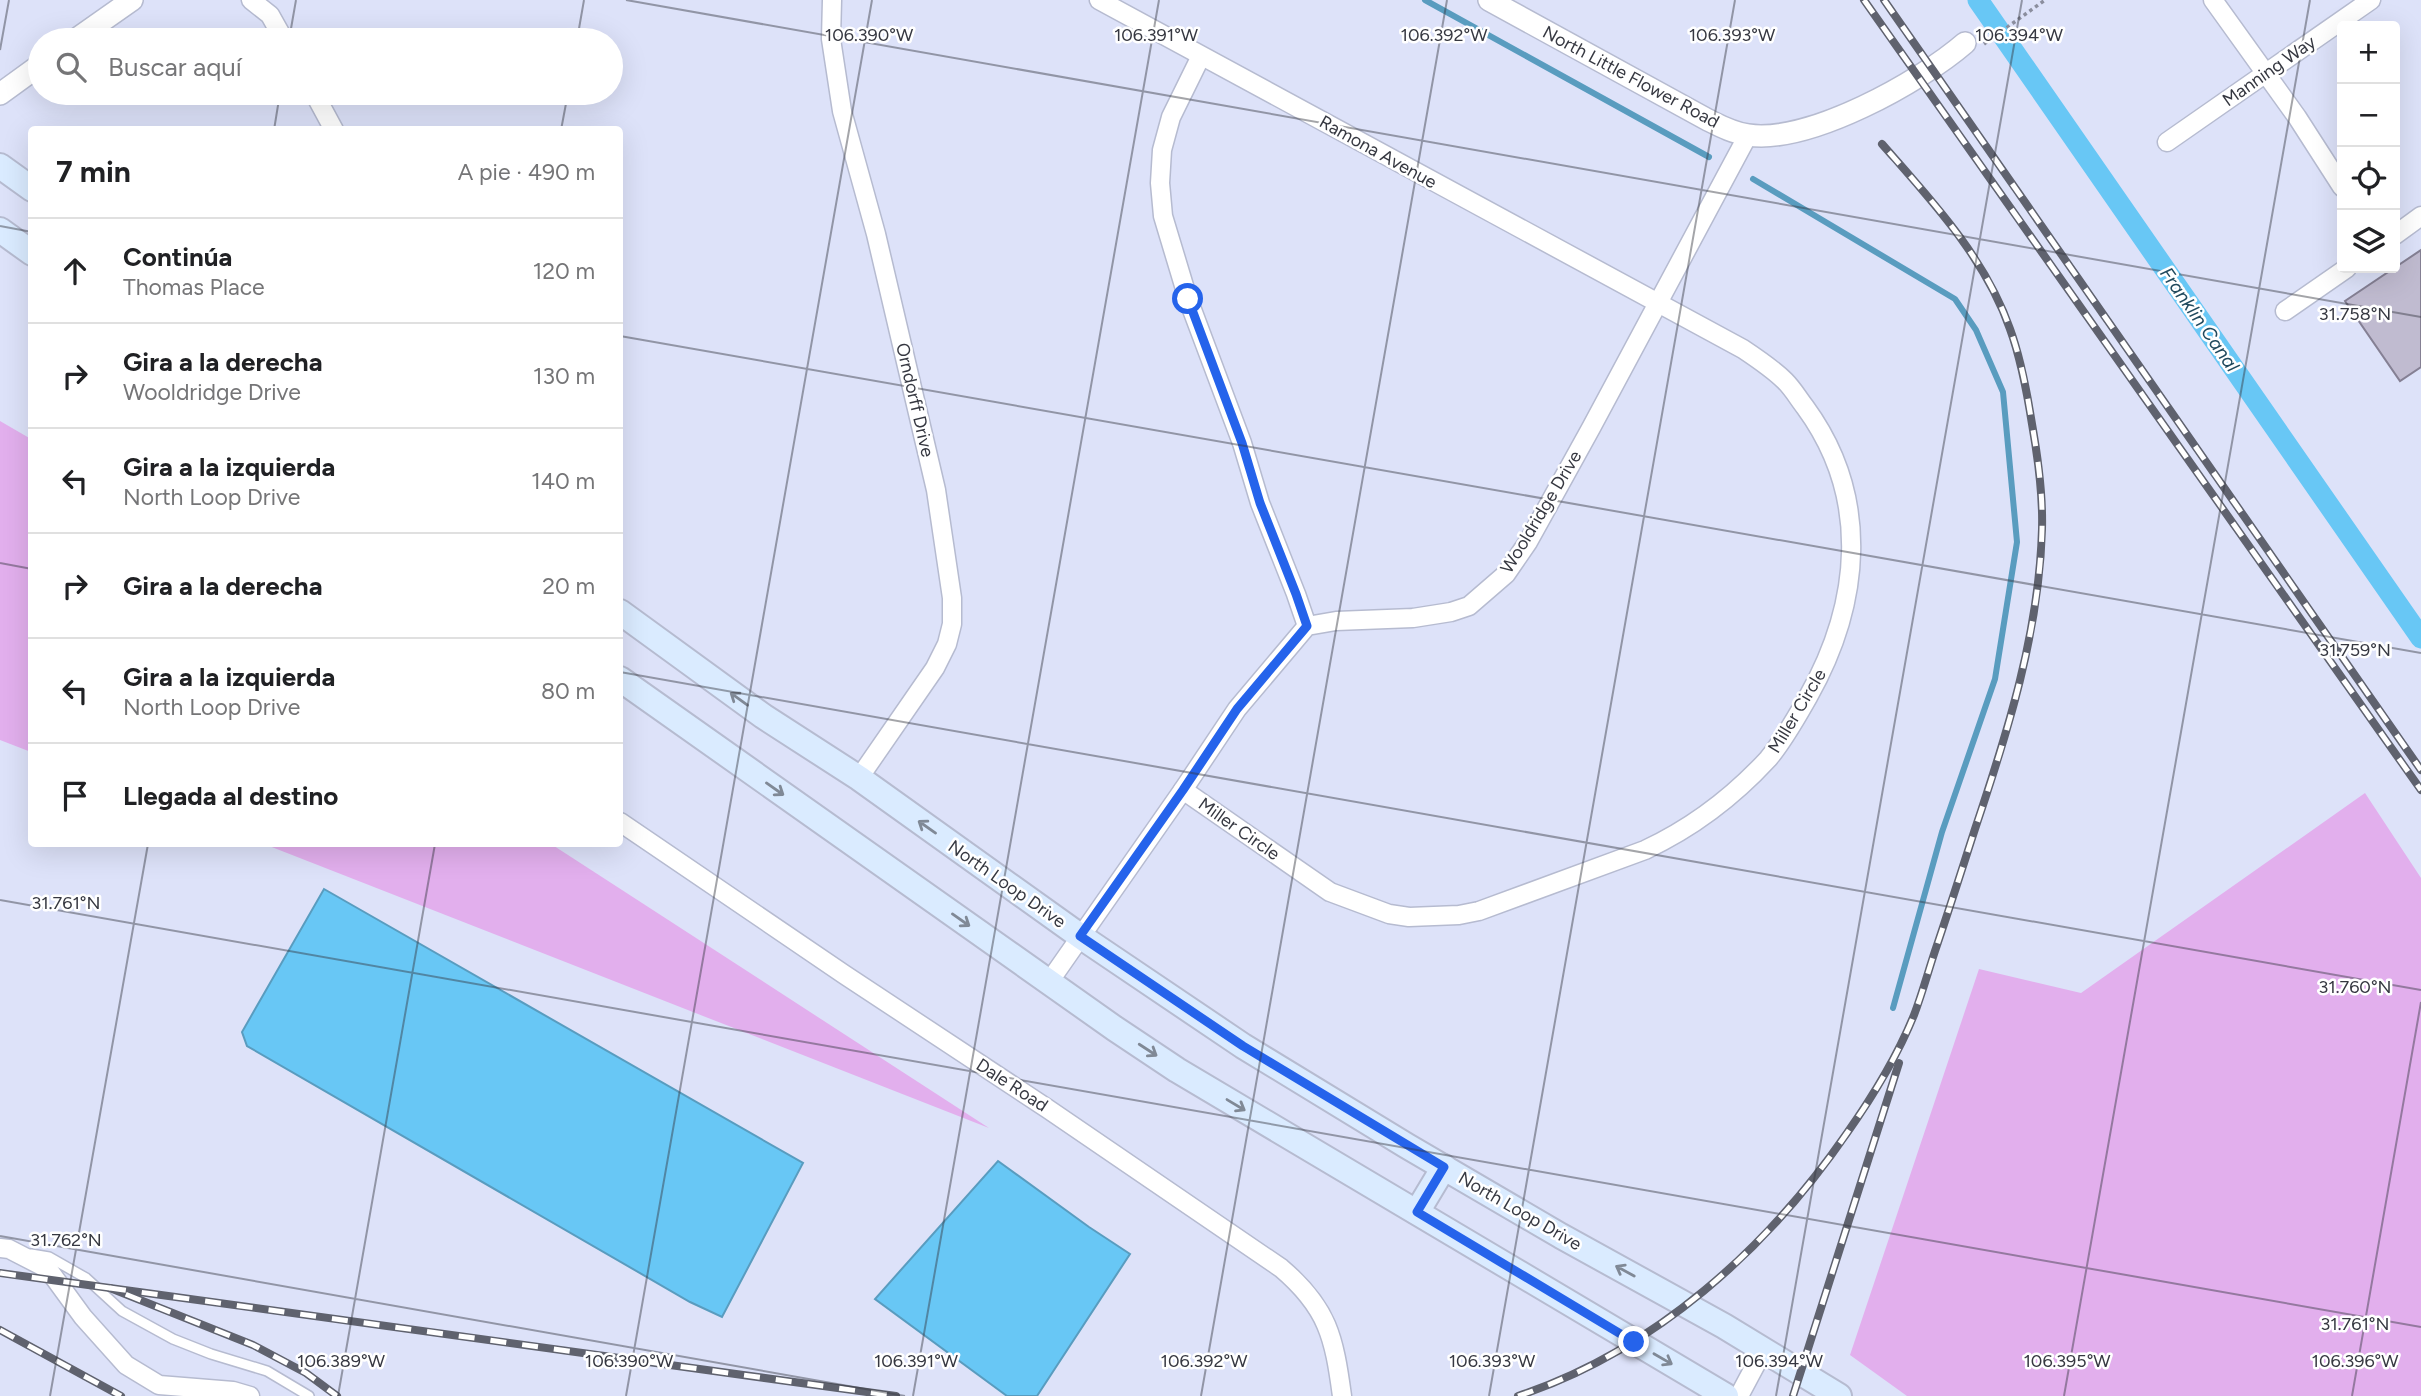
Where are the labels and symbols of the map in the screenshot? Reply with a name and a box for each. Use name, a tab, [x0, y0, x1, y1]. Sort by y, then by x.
street label: North Little Flower Road	[1539, 21, 1723, 133]
text: 106.390°W	[825, 24, 914, 46]
text: 106.391°W	[1114, 24, 1199, 46]
text: 106.392°W	[1401, 24, 1488, 46]
text: 106.393°W	[1689, 24, 1776, 46]
text: 106.394°W	[1975, 24, 2064, 46]
street label: Manning Way	[2218, 30, 2320, 111]
street label: Ramona Avenue	[1315, 111, 1441, 193]
water label: Franklin Canal	[2155, 263, 2245, 377]
route start	[1172, 283, 1203, 314]
text: 31.758°N	[2319, 303, 2391, 325]
street label: Orndorff Drive	[891, 341, 939, 459]
street label: Wooldridge Drive	[1496, 447, 1586, 577]
text: 31.759°N	[2319, 639, 2391, 661]
street label: Miller Circle	[1763, 665, 1831, 757]
one-way arrow	[730, 692, 749, 707]
one-way arrow	[765, 782, 785, 796]
street label: Miller Circle	[1194, 793, 1284, 865]
one-way arrow	[918, 820, 937, 834]
street label: North Loop Drive	[944, 835, 1070, 933]
text: 31.761°N	[32, 892, 100, 914]
one-way arrow	[951, 913, 970, 927]
text: 31.760°N	[2319, 976, 2391, 998]
one-way arrow	[1138, 1043, 1157, 1057]
street label: Dale Road	[972, 1054, 1052, 1116]
one-way arrow	[1225, 1098, 1245, 1112]
street label: North Loop Drive	[1454, 1167, 1586, 1255]
text: 31.762°N	[30, 1229, 102, 1251]
one-way arrow	[1616, 1264, 1636, 1278]
text: 31.761°N	[2321, 1313, 2389, 1335]
route end	[1618, 1326, 1649, 1357]
text: 106.389°W	[297, 1350, 386, 1372]
text: 106.390°W	[585, 1350, 674, 1372]
text: 106.391°W	[874, 1350, 959, 1372]
text: 106.392°W	[1161, 1350, 1248, 1372]
text: 106.393°W	[1449, 1350, 1536, 1372]
text: 106.394°W	[1735, 1350, 1824, 1372]
text: 106.395°W	[2023, 1350, 2111, 1372]
text: 106.396°W	[2312, 1350, 2399, 1372]
one-way arrow	[1652, 1352, 1672, 1366]

